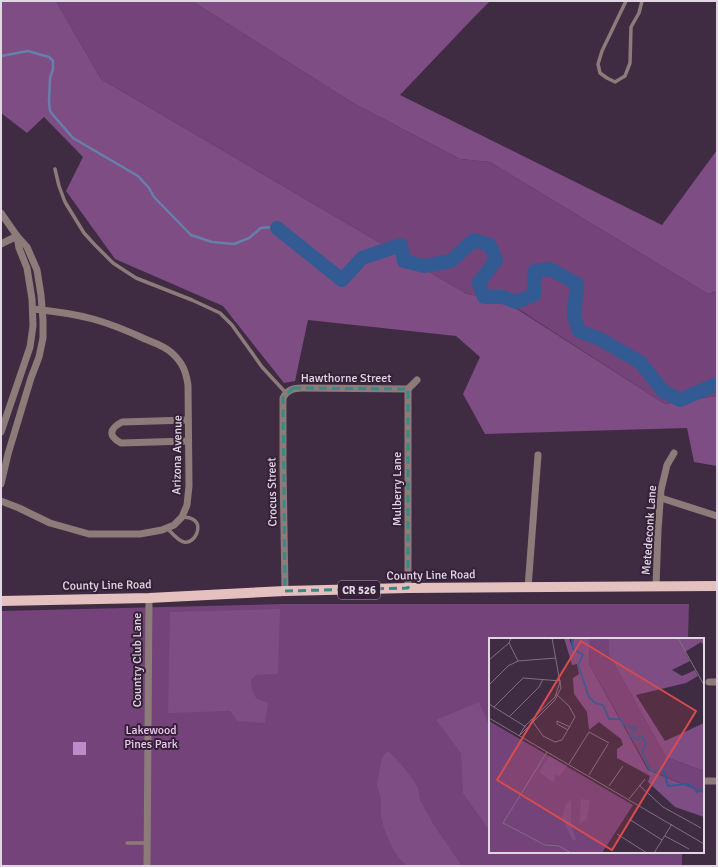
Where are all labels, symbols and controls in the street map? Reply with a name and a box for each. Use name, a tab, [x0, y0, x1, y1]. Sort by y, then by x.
street label: Hawthorne Street	[301, 371, 391, 386]
street label: Arizona Avenue	[169, 415, 186, 495]
street label: Mulberry Lane	[390, 452, 405, 526]
street label: Crocus Street	[264, 457, 281, 527]
street label: Metedeconk Lane	[639, 485, 660, 575]
street label: County Line Road	[386, 567, 476, 584]
street label: County Line Road	[62, 577, 152, 594]
road number: CR 526	[338, 581, 380, 599]
street label: Country Club Lane	[130, 613, 145, 707]
inset map	[489, 638, 704, 853]
park label: Lakewood Pines Park	[124, 723, 178, 752]

